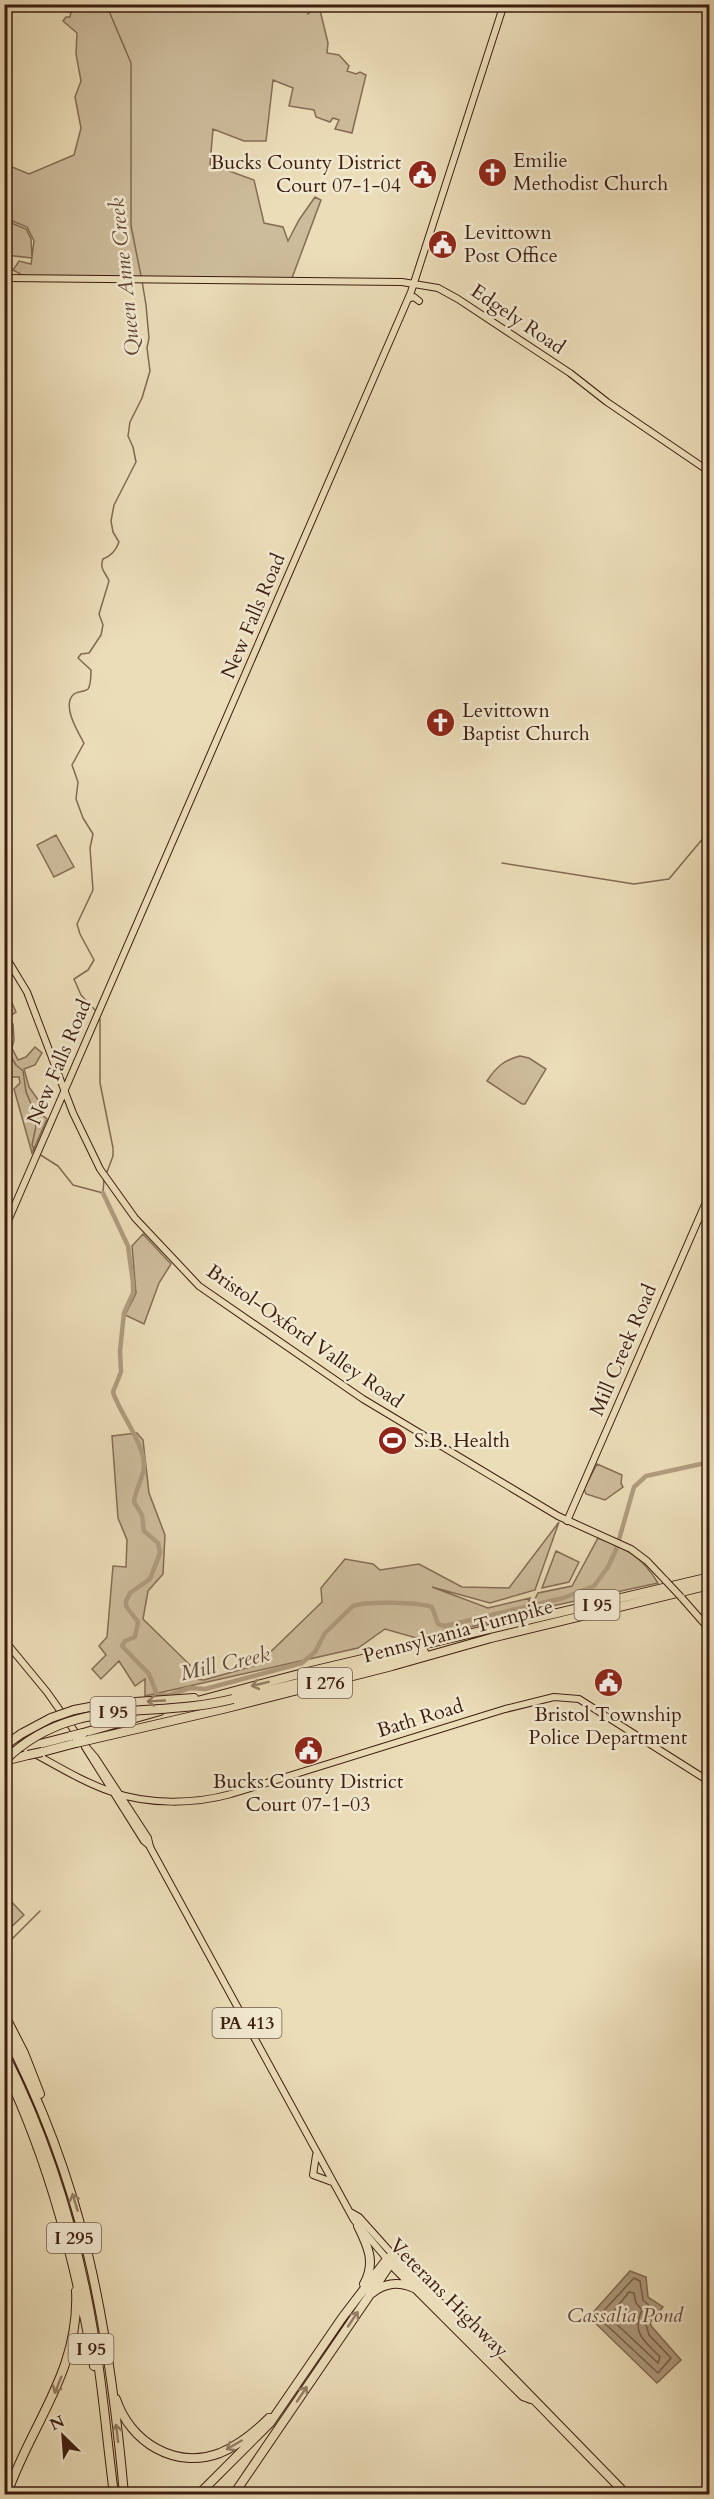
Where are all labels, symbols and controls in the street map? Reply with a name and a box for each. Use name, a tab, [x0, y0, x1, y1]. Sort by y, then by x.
place label: Emilie Methodist Church	[513, 147, 668, 197]
place label: Bucks County District Court 07-1-04	[211, 149, 402, 199]
church icon: Emilie Methodist Church	[476, 156, 508, 188]
public building icon: Bucks County District Court 07-1-04	[406, 158, 438, 190]
water label: Queen Anne Creek	[102, 196, 148, 358]
place label: Levittown Post Office	[464, 219, 558, 269]
public building icon: Levittown Post Office	[427, 228, 459, 260]
street label: Edgely Road	[466, 278, 571, 361]
street label: New Falls Road	[214, 549, 292, 683]
place label: Levittown Baptist Church	[462, 697, 590, 747]
church icon: Levittown Baptist Church	[425, 706, 457, 738]
street label: New Falls Road	[20, 995, 98, 1129]
street label: Bristol-Oxford Valley Road	[201, 1258, 409, 1414]
street label: Mill Creek Road	[583, 1280, 663, 1420]
sports icon: S.B. Health	[377, 1424, 409, 1456]
place label: S.B. Health	[414, 1427, 510, 1454]
road number: I 95	[574, 1590, 620, 1620]
street label: Pennsylvania Turnpike	[360, 1593, 556, 1669]
water label: Mill Creek	[177, 1639, 273, 1688]
public building icon: Bristol Township Police Department	[592, 1667, 624, 1699]
road number: I 276	[298, 1668, 352, 1698]
one-way arrow	[251, 1678, 270, 1690]
street label: Bath Road	[374, 1692, 467, 1744]
one-way arrow	[146, 1696, 166, 1707]
road number: I 95	[90, 1697, 136, 1727]
place label: Bristol Township Police Department	[529, 1701, 688, 1751]
public building icon: Bucks County District Court 07-1-03	[292, 1735, 324, 1767]
place label: Bucks County District Court 07-1-03	[213, 1768, 404, 1818]
road number: PA 413	[212, 2008, 282, 2038]
one-way arrow	[69, 2193, 80, 2212]
road number: I 295	[47, 2223, 101, 2253]
street label: Veterans Highway	[383, 2232, 515, 2364]
water label: Cassalia Pond	[567, 2301, 684, 2330]
one-way arrow	[347, 2312, 359, 2328]
road number: I 95	[68, 2334, 113, 2364]
one-way arrow	[52, 2375, 63, 2394]
one-way arrow	[297, 2386, 309, 2403]
north arrow	[33, 2406, 93, 2466]
text: N	[46, 2410, 68, 2436]
one-way arrow	[112, 2424, 123, 2444]
one-way arrow	[226, 2439, 243, 2451]

